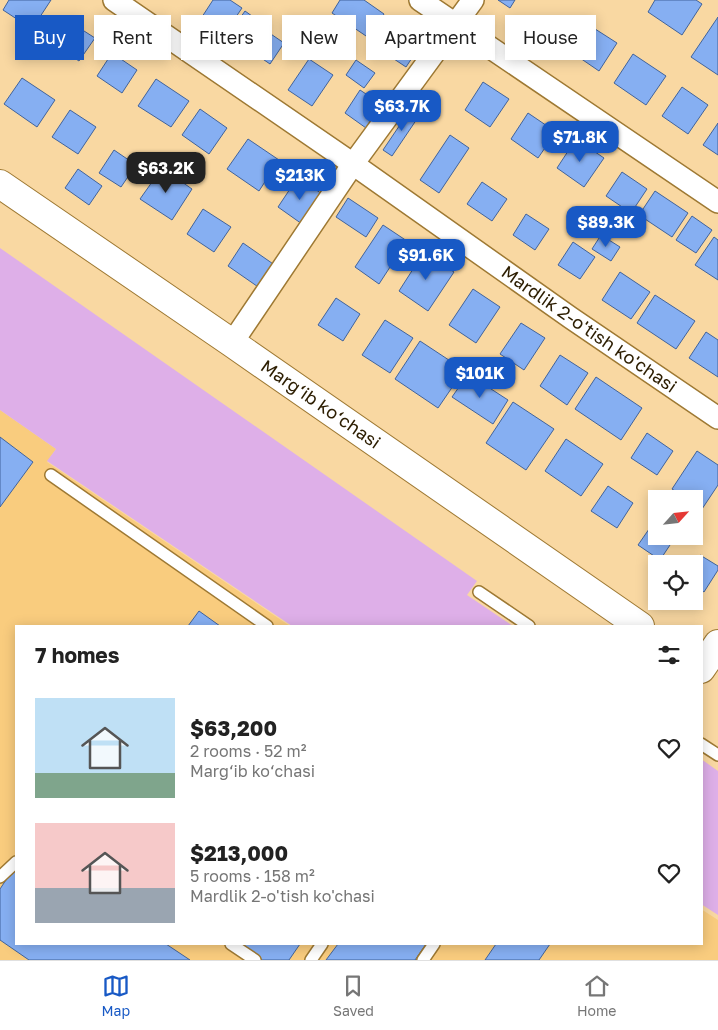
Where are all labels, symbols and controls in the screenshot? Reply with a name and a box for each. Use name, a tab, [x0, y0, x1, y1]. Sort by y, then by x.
chip: Buy	[15, 15, 84, 60]
chip: Rent	[94, 15, 171, 60]
chip: Filters	[181, 15, 272, 60]
chip: New	[282, 15, 356, 60]
chip: Apartment	[366, 15, 495, 60]
chip: House	[505, 15, 596, 60]
pin: $63.7K	[361, 90, 443, 132]
text: $63.7K	[374, 96, 430, 116]
pin: $71.8K	[539, 120, 621, 163]
text: $71.8K	[553, 127, 607, 147]
pin: $63.2K	[125, 152, 207, 194]
text: $63.2K	[137, 158, 195, 178]
pin: $213K	[265, 158, 335, 201]
text: $213K	[275, 165, 325, 185]
pin: $89.3K	[565, 206, 647, 248]
text: $89.3K	[577, 212, 635, 232]
pin: $91.6K	[385, 238, 467, 281]
text: $91.6K	[398, 245, 454, 265]
street label: Mardlik 2-o'tish ko'chasi	[498, 260, 681, 397]
street label: Marg‘ib ko‘chasi	[257, 354, 385, 453]
pin: $101K	[445, 356, 515, 399]
text: $101K	[455, 363, 505, 383]
north arrow	[648, 490, 702, 545]
map controls	[648, 490, 703, 610]
button: locate	[648, 555, 703, 610]
icon: filters	[655, 641, 683, 669]
text: 7 homes	[35, 642, 120, 668]
text: $63,200	[190, 715, 277, 741]
icon: home	[75, 718, 135, 778]
icon: heart	[655, 734, 683, 762]
text: 2 rooms · 52 m²	[190, 741, 306, 761]
text: Marg‘ib ko‘chasi	[190, 761, 315, 781]
text: $213,000	[190, 840, 288, 866]
icon: home	[75, 843, 135, 903]
icon: heart	[655, 859, 683, 887]
text: 5 rooms · 158 m²	[190, 866, 315, 886]
text: Mardlik 2-o'tish ko'chasi	[190, 886, 375, 906]
tab: Map	[101, 972, 130, 1019]
tab: Saved	[333, 972, 374, 1019]
tab: Home	[577, 972, 616, 1019]

